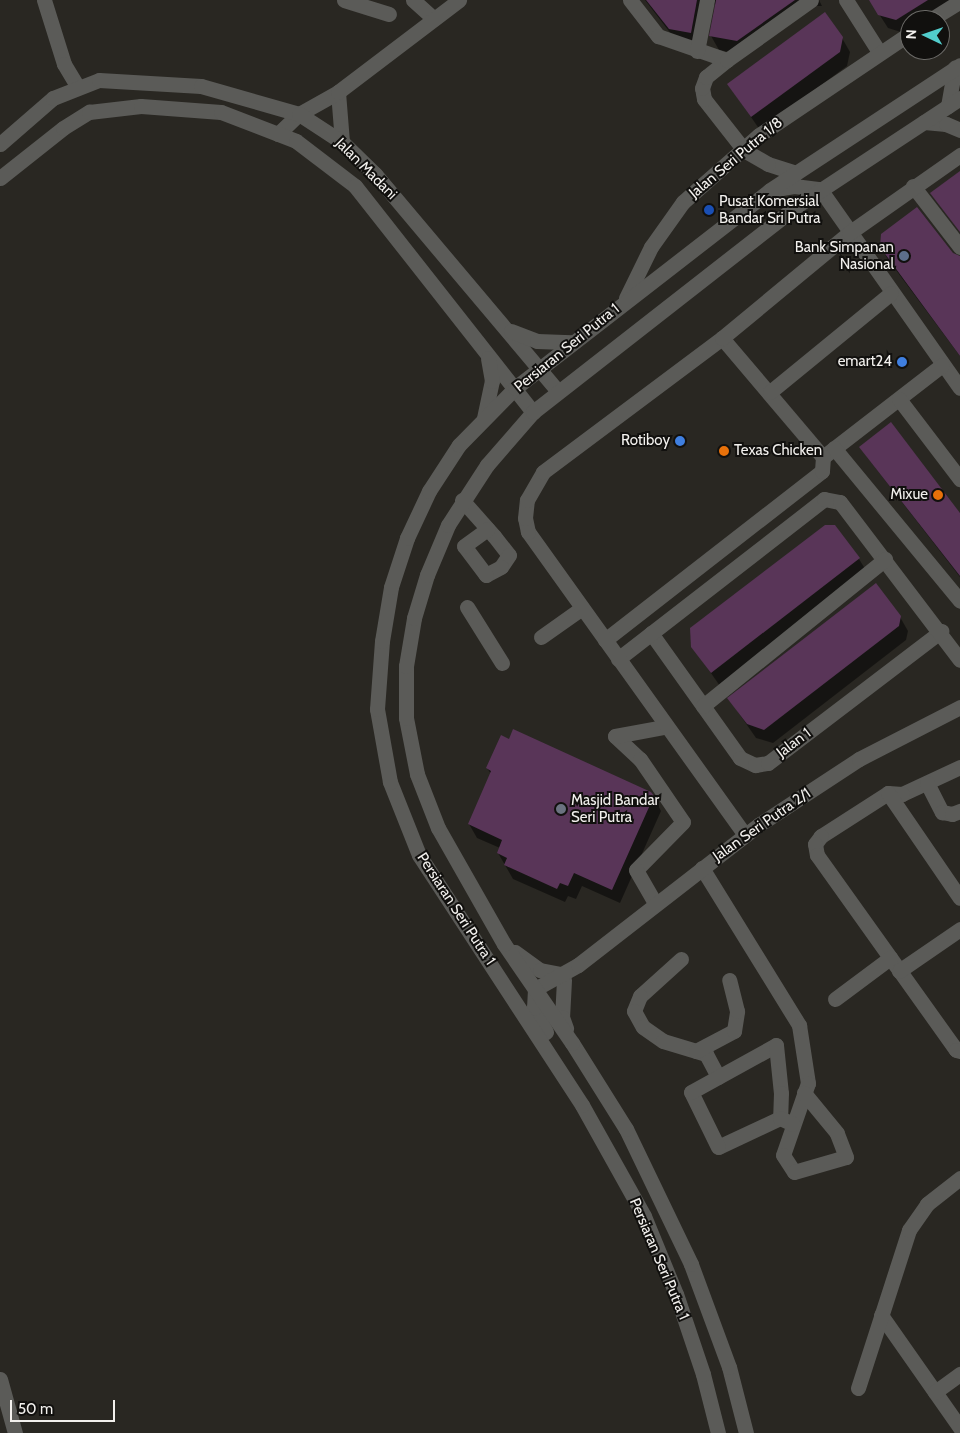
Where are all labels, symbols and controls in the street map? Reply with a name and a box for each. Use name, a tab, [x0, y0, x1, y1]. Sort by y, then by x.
north arrow	[900, 10, 950, 60]
text: N	[902, 29, 920, 40]
street label: Jalan Seri Putra 1/8	[686, 114, 786, 202]
street label: Jalan Madani	[331, 134, 401, 204]
place label: Pusat Komersial Bandar Sri Putra	[719, 192, 820, 227]
marker: Pusat Komersial Bandar Sri Putra	[703, 204, 715, 216]
place label: Bank Simpanan Nasional	[795, 238, 894, 273]
marker: Bank Simpanan Nasional	[898, 250, 910, 262]
street label: Persiaran Seri Putra 1	[511, 300, 623, 396]
place label: emart24	[838, 353, 892, 371]
marker: emart24	[896, 356, 908, 368]
place label: Rotiboy	[621, 432, 670, 450]
marker: Rotiboy	[674, 435, 686, 447]
place label: Texas Chicken	[734, 442, 822, 460]
marker: Texas Chicken	[718, 445, 730, 457]
place label: Mixue	[890, 486, 928, 504]
marker: Mixue	[932, 489, 944, 501]
street label: Jalan 1	[773, 724, 815, 762]
street label: Jalan Seri Putra 2/1	[710, 785, 814, 865]
place label: Masjid Bandar Seri Putra	[571, 791, 659, 826]
marker: Masjid Bandar Seri Putra	[555, 803, 567, 815]
street label: Persiaran Seri Putra 1	[413, 849, 499, 969]
street label: Persiaran Seri Putra 1	[625, 1196, 693, 1322]
scale bar	[12, 1390, 118, 1422]
text: 50 m	[18, 1400, 53, 1418]

